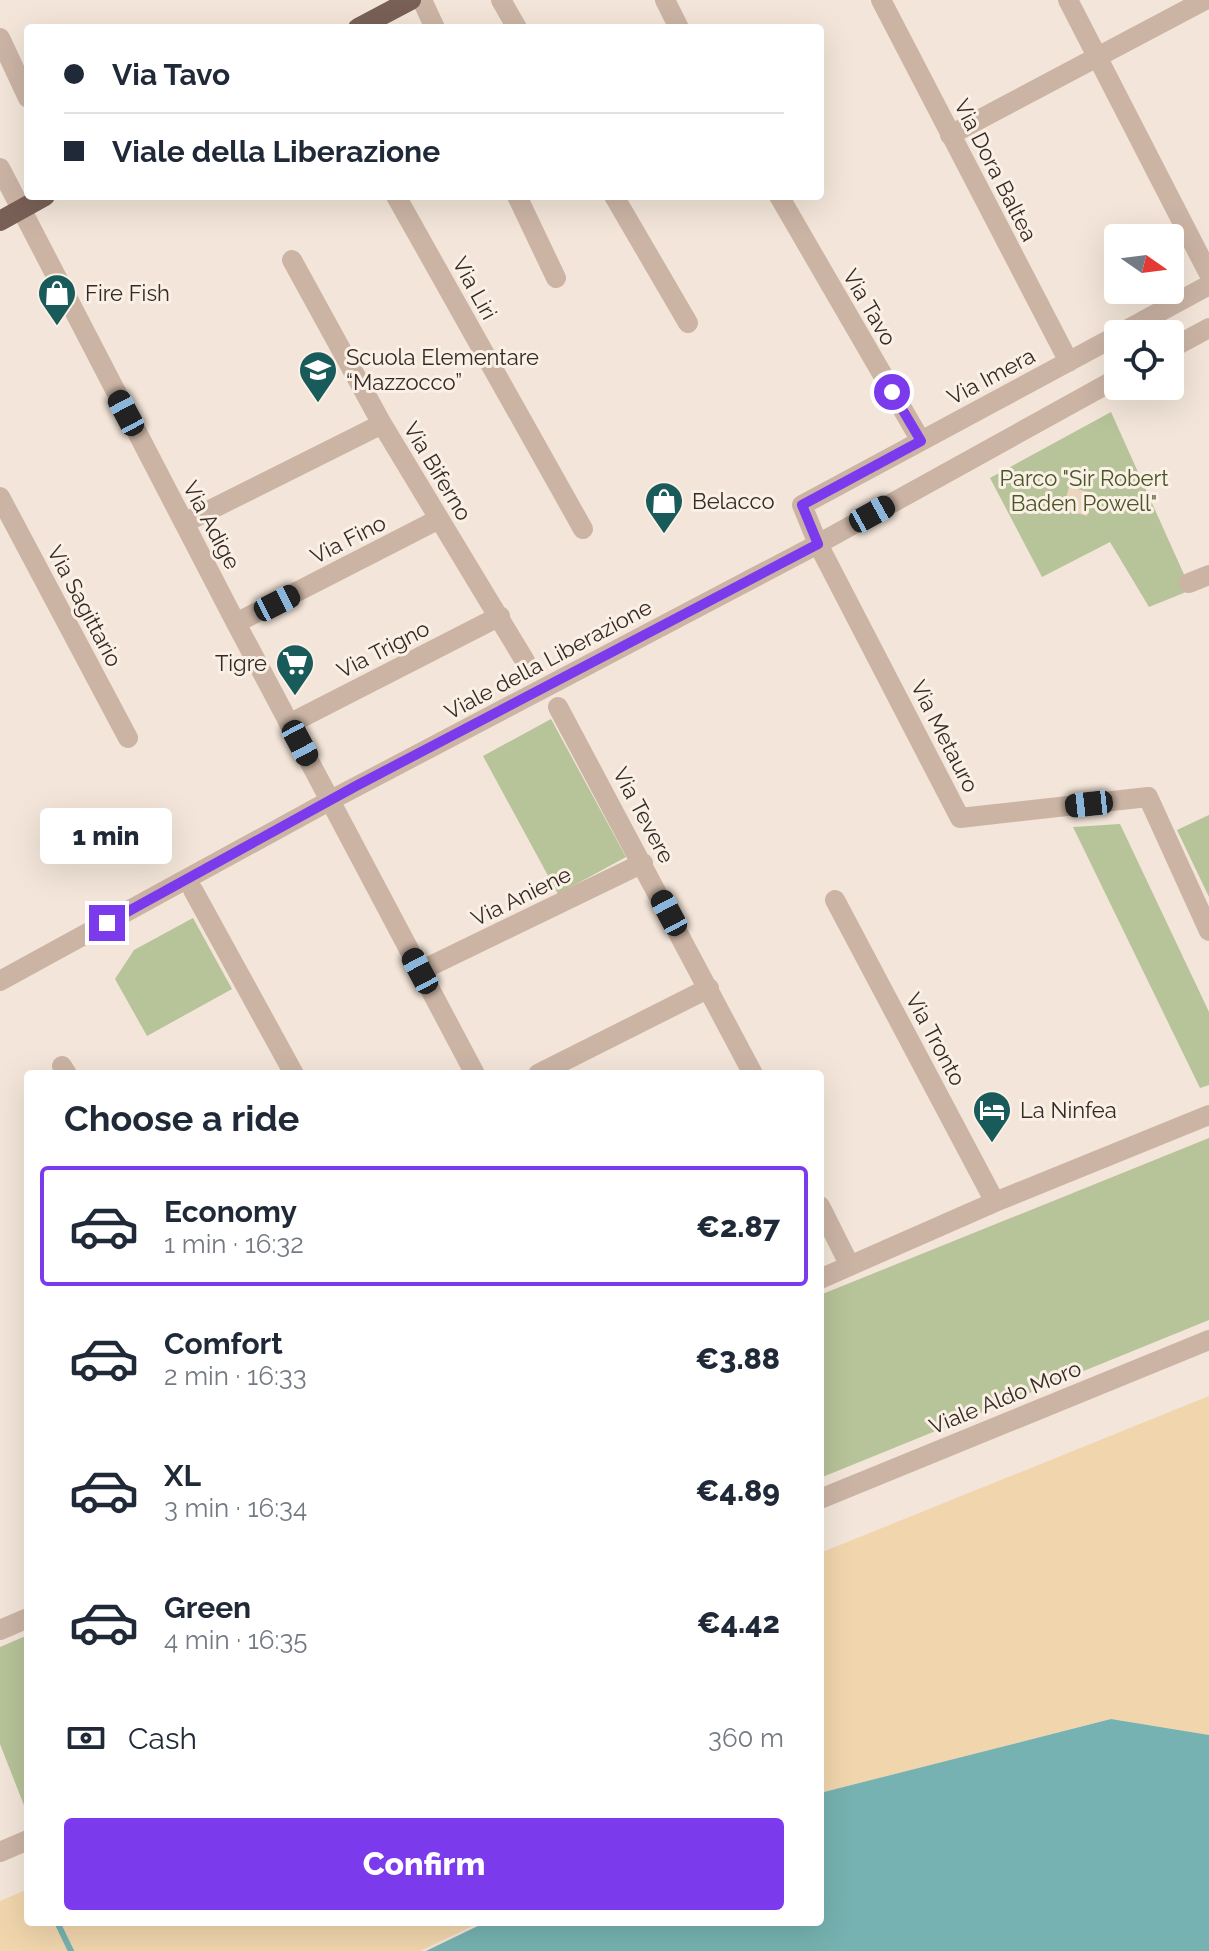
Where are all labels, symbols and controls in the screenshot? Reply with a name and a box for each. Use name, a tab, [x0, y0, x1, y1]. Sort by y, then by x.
text: Via Tavo	[112, 57, 230, 92]
street label: Via Dora Baltea	[949, 95, 1043, 245]
text: Viale della Liberazione	[112, 134, 440, 169]
north arrow	[1104, 224, 1184, 304]
map controls	[1104, 224, 1184, 400]
street label: Via Liri	[447, 252, 503, 324]
street label: Via Tavo	[838, 264, 902, 350]
shop icon: Fire Fish	[36, 272, 78, 327]
place label: Fire Fish	[85, 280, 170, 306]
button: locate	[1104, 320, 1184, 400]
street label: Via Imera	[943, 342, 1039, 410]
place label: Scuola Elementare “Mazzocco”	[346, 344, 539, 395]
school or university icon: Scuola Elementare “Mazzocco”	[297, 349, 339, 404]
route start	[874, 374, 910, 410]
car	[104, 386, 148, 440]
street label: Via Biferno	[398, 417, 478, 525]
park label: Parco "Sir Robert Baden Powell"	[999, 465, 1169, 516]
street label: Via Adige	[178, 476, 246, 574]
shop icon: Belacco	[643, 480, 685, 535]
place label: Belacco	[692, 488, 775, 514]
car	[845, 492, 899, 536]
street label: Via Fino	[306, 509, 390, 569]
street label: Via Sagittario	[42, 541, 128, 671]
car	[250, 581, 304, 625]
street label: Viale della Liberazione	[440, 593, 656, 725]
street label: Via Trigno	[332, 615, 434, 683]
supermarket icon: Tigre	[274, 642, 316, 697]
place label: Tigre	[215, 650, 267, 676]
street label: Via Metauro	[906, 676, 984, 796]
car	[278, 716, 322, 770]
street label: Via Tevere	[608, 763, 680, 867]
car	[1064, 790, 1114, 818]
callout: 1 min	[41, 807, 173, 863]
text: 1 min	[73, 821, 139, 851]
street label: Via Aniene	[467, 861, 575, 931]
car	[647, 886, 691, 940]
route end	[89, 905, 125, 941]
car	[398, 944, 442, 998]
street label: Via Tronto	[901, 988, 971, 1090]
hotel icon: La Ninfea	[971, 1089, 1013, 1144]
text: Choose a ride	[64, 1097, 299, 1139]
place label: La Ninfea	[1020, 1097, 1117, 1123]
icon: car	[68, 1190, 140, 1262]
text: Economy	[164, 1194, 297, 1229]
text: €2.87	[696, 1209, 780, 1244]
text: 1 min · 16:32	[164, 1229, 304, 1259]
icon: car	[68, 1322, 140, 1394]
text: Comfort	[164, 1326, 283, 1361]
text: €3.88	[695, 1341, 780, 1376]
street label: Viale Aldo Moro	[925, 1355, 1085, 1439]
text: 2 min · 16:33	[164, 1361, 307, 1391]
icon: car	[68, 1454, 140, 1526]
text: XL	[164, 1458, 201, 1493]
text: €4.89	[696, 1473, 780, 1508]
text: 3 min · 16:34	[164, 1493, 307, 1523]
icon: car	[68, 1586, 140, 1658]
text: Green	[164, 1590, 251, 1625]
text: €4.42	[697, 1605, 780, 1640]
text: 4 min · 16:35	[164, 1625, 307, 1655]
icon: cash	[64, 1716, 108, 1760]
text: Cash	[128, 1721, 197, 1756]
text: 360 m	[708, 1723, 784, 1753]
button: Confirm	[64, 1818, 784, 1910]

